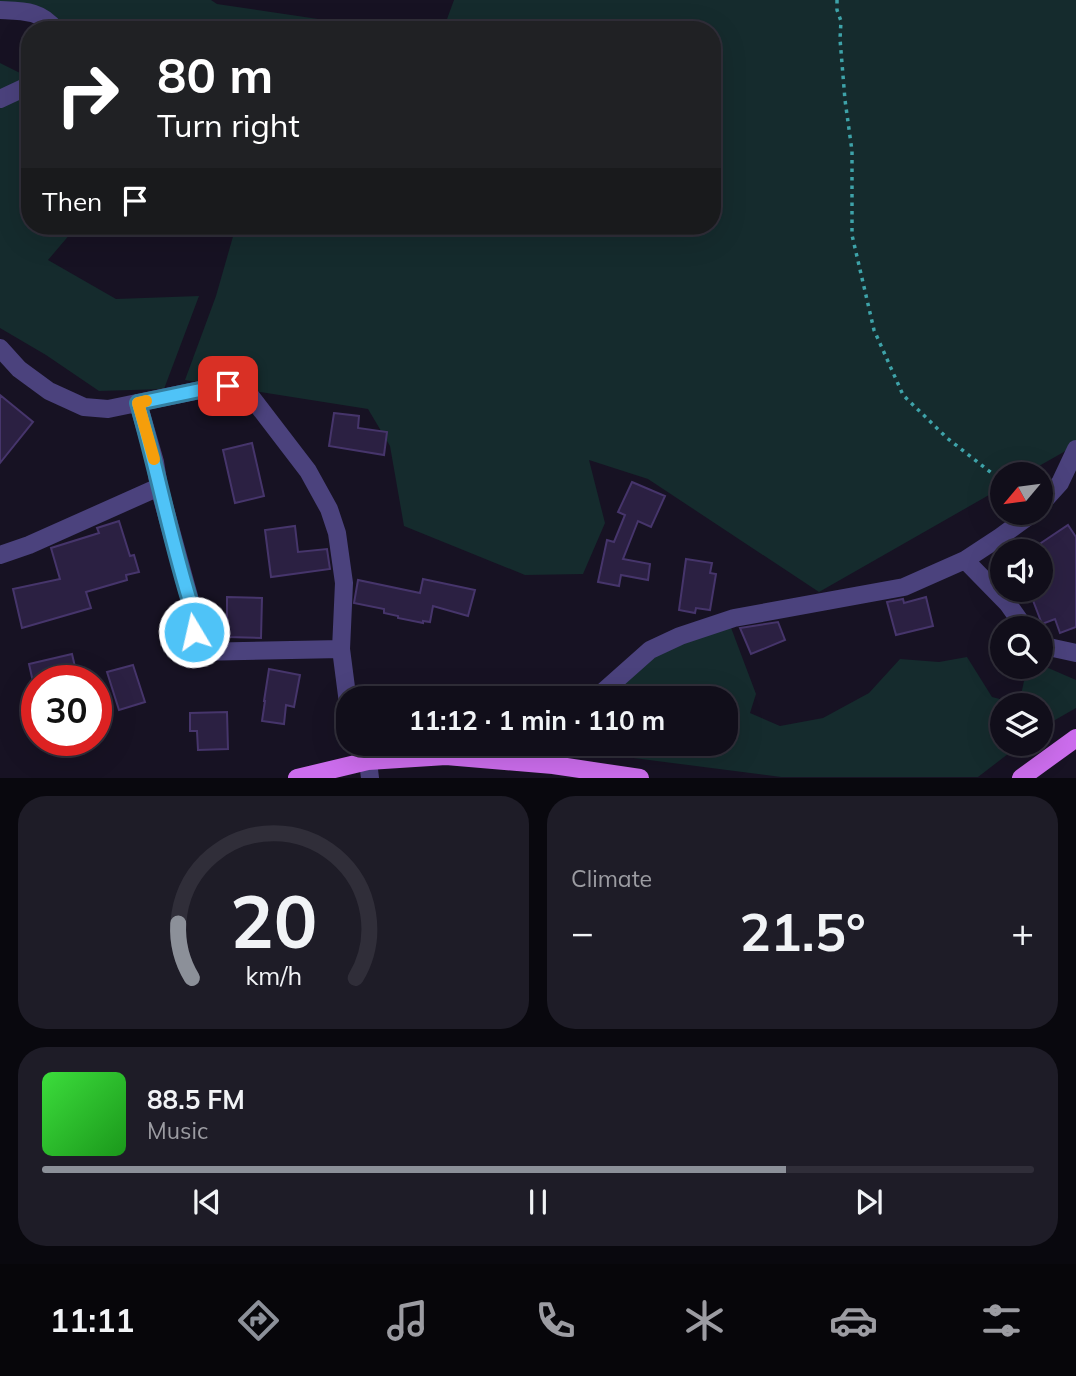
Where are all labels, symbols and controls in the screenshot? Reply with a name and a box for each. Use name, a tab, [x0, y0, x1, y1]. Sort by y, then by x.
text: 80 m	[157, 44, 273, 105]
icon: right	[42, 49, 133, 140]
text: Turn right	[157, 105, 300, 145]
icon: arrive	[116, 182, 154, 220]
text: Then	[42, 185, 102, 218]
pin	[198, 356, 258, 416]
icon: arrive	[209, 367, 247, 405]
north arrow	[990, 462, 1054, 525]
map controls	[990, 462, 1053, 756]
button: sound	[990, 539, 1053, 602]
position arrow	[157, 595, 231, 669]
button: search	[990, 616, 1053, 679]
speed limit sign: 30	[21, 665, 112, 756]
button: layers	[990, 693, 1053, 756]
text: 11:12 · 1 min · 110 m	[409, 704, 665, 737]
text: Climate	[571, 864, 652, 893]
text: 20	[230, 876, 317, 967]
text: 21.5°	[739, 899, 866, 964]
text: −	[571, 908, 594, 956]
text: +	[1011, 908, 1034, 956]
text: km/h	[245, 960, 302, 991]
text: 88.5 FM	[147, 1083, 245, 1116]
text: Music	[147, 1116, 208, 1145]
icon: previous	[188, 1183, 226, 1221]
icon: pause	[519, 1183, 557, 1221]
icon: next	[850, 1183, 888, 1221]
icon: directions	[234, 1296, 283, 1345]
icon: music	[383, 1296, 432, 1345]
icon: phone	[531, 1296, 580, 1345]
icon: climate	[680, 1296, 729, 1345]
icon: car	[829, 1296, 878, 1345]
icon: filters	[977, 1296, 1026, 1345]
text: 11:11	[50, 1300, 135, 1340]

